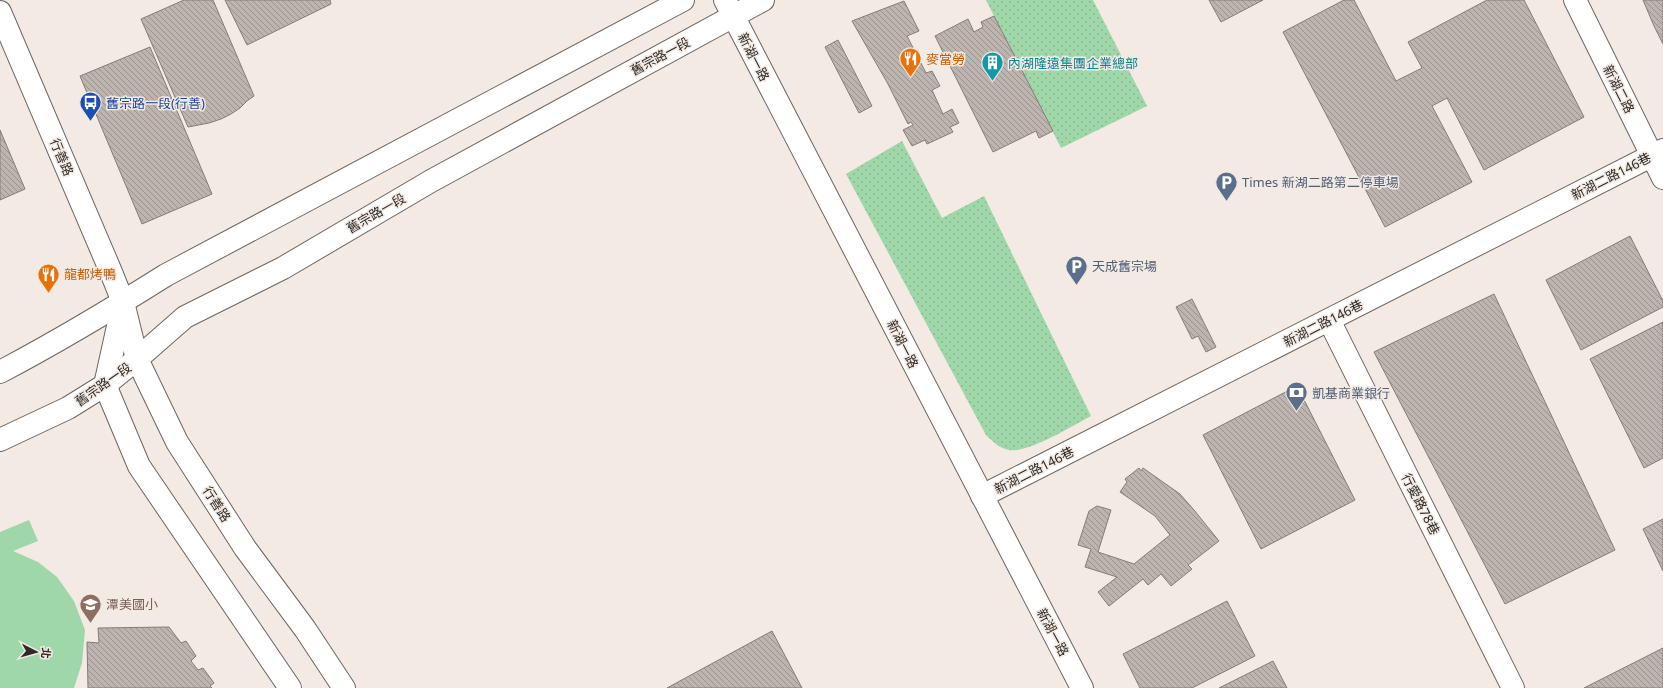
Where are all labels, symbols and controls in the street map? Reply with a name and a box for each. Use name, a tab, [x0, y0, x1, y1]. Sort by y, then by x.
street label: 新湖一路	[734, 30, 774, 84]
street label: 舊宗路一段	[627, 33, 693, 79]
restaurant icon: 麥當勞	[898, 46, 924, 79]
place label: 麥當勞	[926, 50, 965, 68]
building icon: 內湖隆遠集團企業總部	[980, 50, 1006, 83]
place label: 內湖隆遠集團企業總部	[1008, 54, 1138, 72]
street label: 新湖二路	[1599, 62, 1639, 116]
bus stop icon: 舊宗路一段(行善)	[78, 90, 104, 123]
place label: 舊宗路一段(行善)	[106, 94, 205, 112]
street label: 行善路	[46, 136, 78, 178]
street label: 新湖二路146巷	[1568, 148, 1654, 204]
parking icon: Times 新湖二路第二停車場	[1213, 169, 1239, 202]
place label: Times 新湖二路第二停車場	[1242, 173, 1399, 191]
street label: 舊宗路一段	[343, 189, 409, 237]
parking icon: 天成舊宗場	[1063, 253, 1089, 286]
place label: 天成舊宗場	[1092, 257, 1157, 275]
restaurant icon: 龍都烤鴨	[35, 261, 61, 294]
place label: 龍都烤鴨	[64, 265, 116, 283]
street label: 新湖二路146巷	[1280, 295, 1366, 351]
street label: 新湖一路	[883, 317, 923, 371]
street label: 舊宗路一段	[71, 358, 135, 410]
bank icon: 凱基商業銀行	[1284, 380, 1310, 413]
place label: 凱基商業銀行	[1312, 384, 1390, 402]
street label: 新湖二路146巷	[991, 442, 1077, 498]
street label: 行愛路78巷	[1398, 470, 1444, 538]
street label: 行善路	[199, 483, 235, 525]
school or university icon: 潭美國小	[77, 591, 103, 624]
place label: 潭美國小	[106, 595, 158, 613]
street label: 新湖一路	[1033, 605, 1073, 659]
north arrow	[16, 632, 56, 672]
text: 北	[38, 647, 54, 659]

